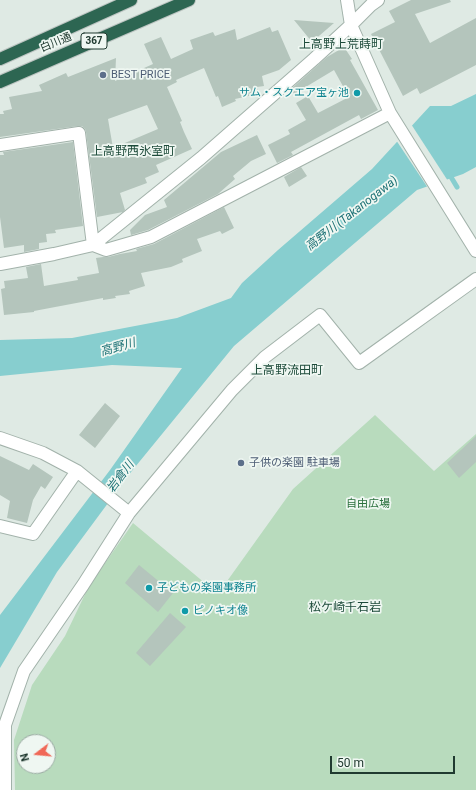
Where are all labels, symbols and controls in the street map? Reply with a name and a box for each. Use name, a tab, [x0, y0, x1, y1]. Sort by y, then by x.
street label: 白川通	[38, 30, 74, 56]
road number: 367	[81, 33, 107, 49]
district label: 上高野上荒蒔町	[299, 38, 383, 52]
place label: BEST PRICE	[111, 68, 170, 82]
marker: BEST PRICE	[98, 70, 108, 80]
place label: サム・スクエア宝ヶ池	[239, 86, 349, 100]
marker: サム・スクエア宝ヶ池	[352, 88, 362, 98]
district label: 上高野西氷室町	[91, 145, 175, 159]
water label: 高野川 (Takanogawa)	[303, 174, 401, 254]
water label: 高野川	[99, 336, 137, 360]
district label: 上高野流田町	[251, 364, 323, 378]
place label: 子供の楽園 駐車場	[249, 456, 340, 470]
water label: 岩倉川	[104, 458, 138, 496]
marker: 子供の楽園 駐車場	[236, 458, 246, 468]
park label: 自由広場	[346, 497, 390, 511]
place label: 子どもの楽園事務所	[157, 581, 256, 595]
marker: 子どもの楽園事務所	[144, 583, 154, 593]
district label: 松ケ崎千石岩	[309, 601, 381, 615]
place label: ピノキオ像	[193, 604, 248, 618]
marker: ピノキオ像	[180, 606, 190, 616]
north arrow	[16, 734, 56, 774]
scale bar	[332, 748, 457, 774]
text: N	[18, 752, 32, 763]
text: 50 m	[337, 756, 364, 770]

